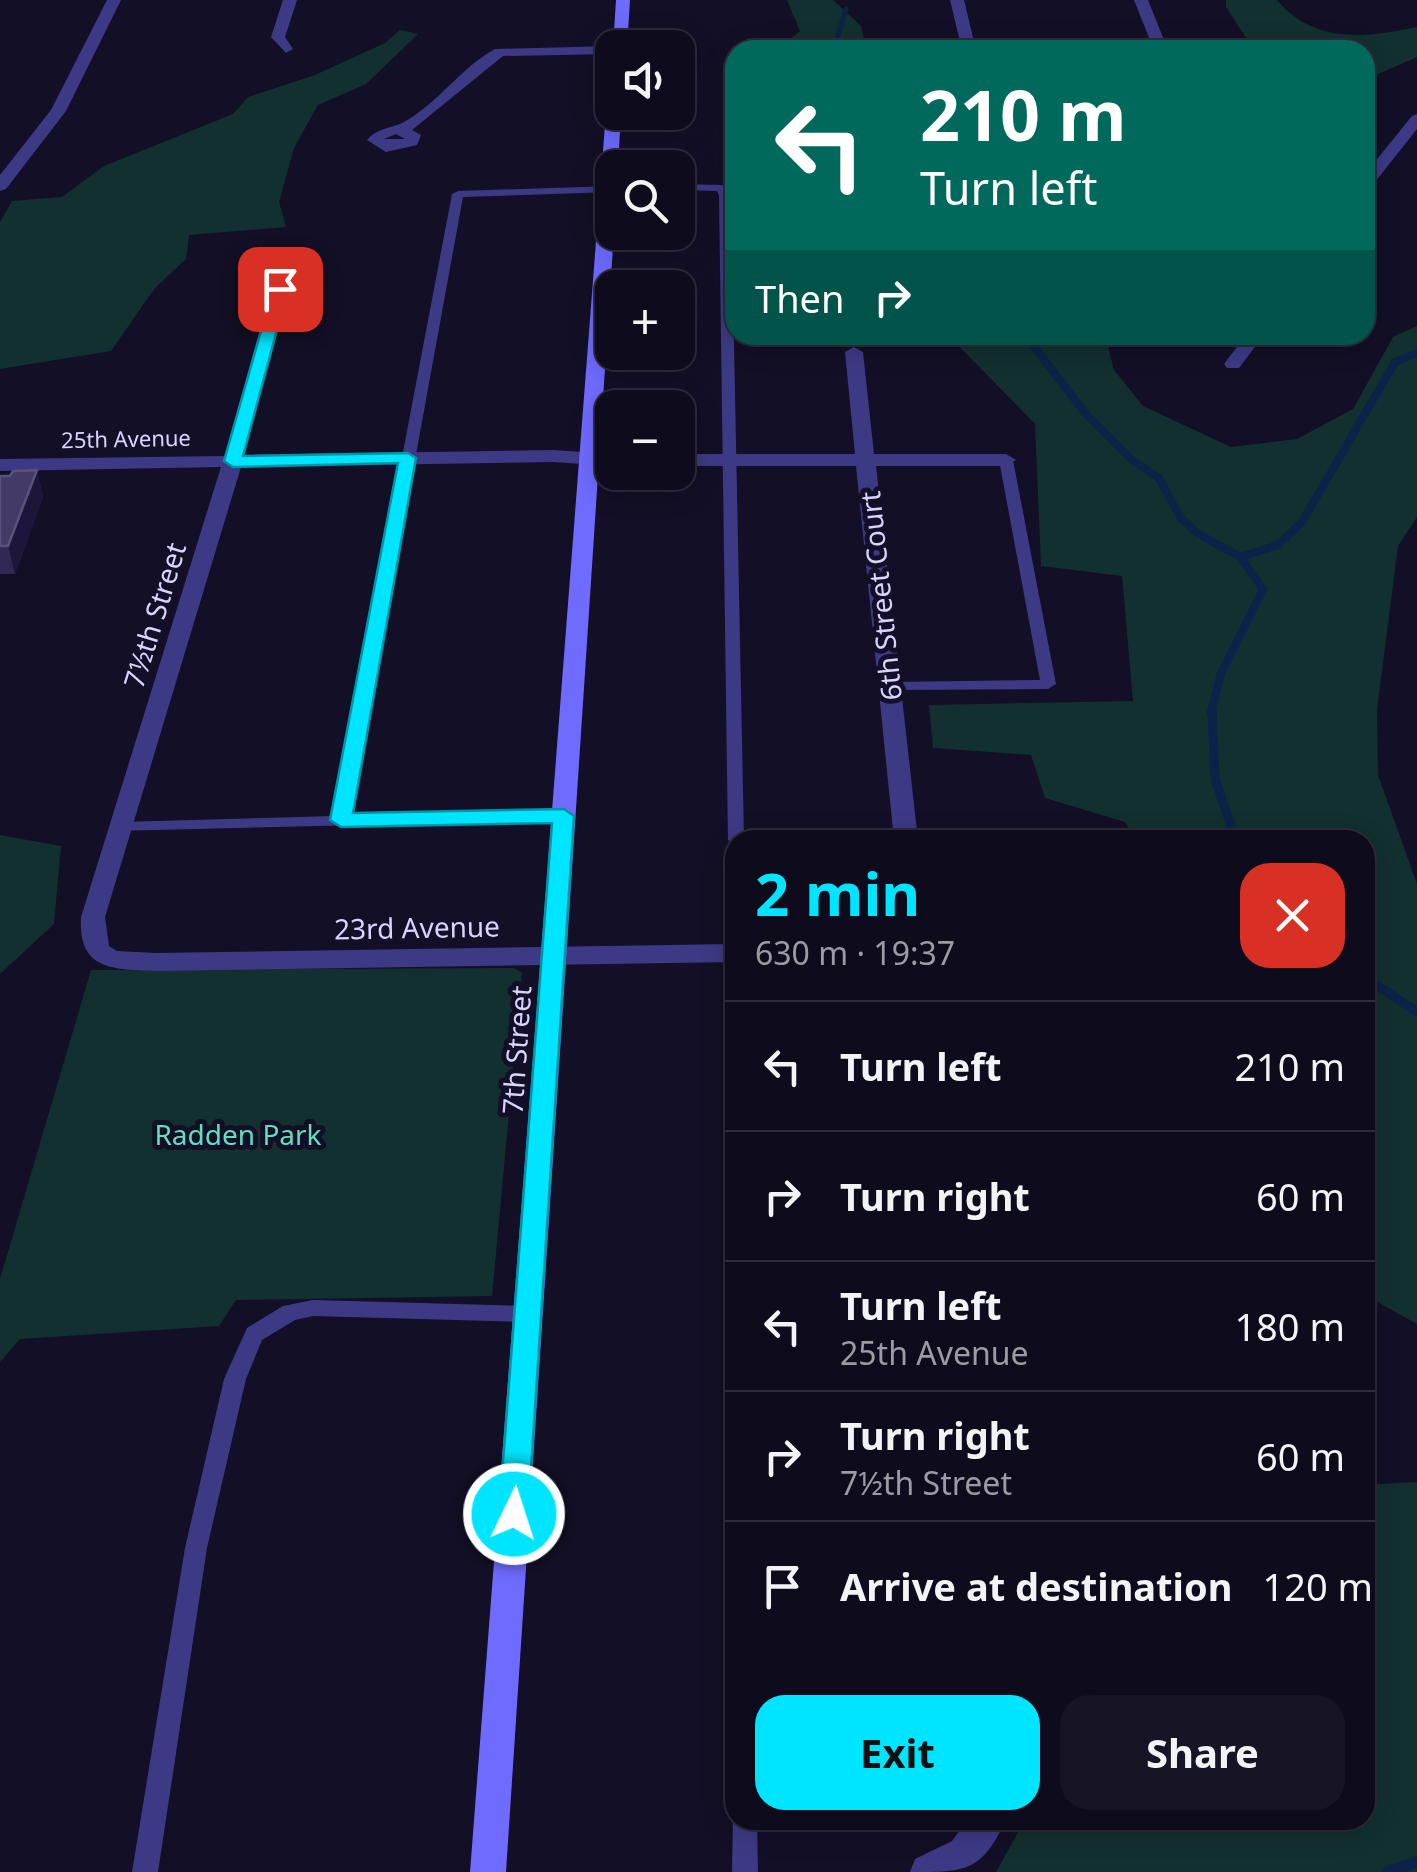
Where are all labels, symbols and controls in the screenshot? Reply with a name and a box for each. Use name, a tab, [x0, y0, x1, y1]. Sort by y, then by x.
map controls	[595, 30, 695, 490]
button: sound	[595, 30, 695, 130]
text: 210 m	[920, 66, 1127, 162]
icon: left	[755, 80, 885, 210]
button: search	[595, 150, 695, 250]
text: Turn left	[920, 157, 1097, 218]
pin	[238, 247, 323, 332]
icon: arrive	[253, 262, 308, 317]
button: +	[595, 270, 695, 370]
icon: right	[865, 270, 920, 325]
text: Then	[755, 272, 845, 324]
button: −	[595, 390, 695, 490]
street label: 25th Avenue	[61, 422, 191, 454]
street label: 6th Street Court	[850, 490, 910, 702]
street label: 7½th Street	[114, 537, 194, 693]
text: 2 min	[755, 852, 920, 934]
button: close	[1240, 863, 1345, 968]
street label: 23rd Avenue	[334, 907, 500, 947]
text: 630 m · 19:37	[755, 931, 955, 974]
street label: 7th Street	[493, 984, 539, 1116]
icon: left	[755, 1039, 810, 1094]
text: Turn left	[840, 1040, 1002, 1092]
text: 210 m	[1234, 1040, 1345, 1092]
park label: Radden Park	[154, 1115, 322, 1153]
icon: right	[755, 1169, 810, 1224]
text: Turn right	[840, 1170, 1030, 1222]
text: 60 m	[1256, 1170, 1345, 1222]
text: Turn left	[840, 1279, 1002, 1331]
icon: left	[755, 1299, 810, 1354]
text: 180 m	[1234, 1300, 1345, 1352]
text: 25th Avenue	[840, 1331, 1029, 1374]
text: Turn right	[840, 1409, 1030, 1461]
icon: right	[755, 1429, 810, 1484]
text: 60 m	[1256, 1430, 1345, 1482]
text: 7½th Street	[840, 1461, 1012, 1504]
position arrow	[462, 1462, 566, 1566]
icon: arrive	[755, 1559, 810, 1614]
text: Arrive at destination	[840, 1560, 1232, 1612]
text: 120 m	[1262, 1560, 1373, 1612]
button: Exit	[755, 1695, 1040, 1810]
button: Share	[1060, 1695, 1345, 1810]

